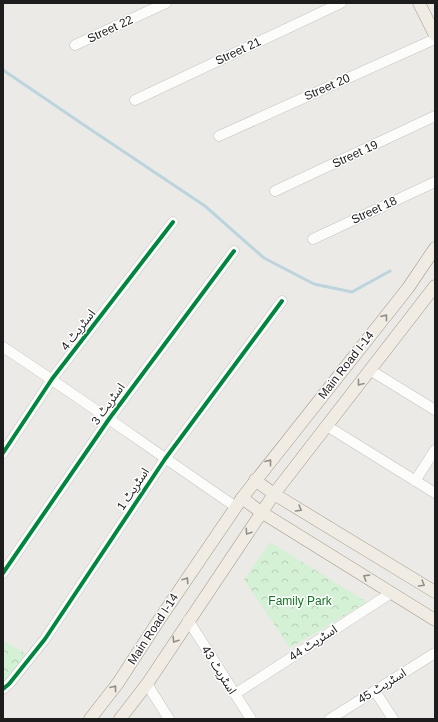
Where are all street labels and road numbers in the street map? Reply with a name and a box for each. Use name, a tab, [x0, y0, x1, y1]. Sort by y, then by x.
street label: Street 22	[85, 12, 135, 46]
street label: Street 21	[213, 34, 263, 68]
street label: Street 20	[302, 71, 352, 103]
street label: Street 19	[330, 137, 380, 171]
street label: Street 18	[349, 193, 399, 227]
street label: اسٹریٹ 4	[58, 307, 98, 353]
street label: Main Road I-14	[315, 328, 377, 402]
street label: اسٹریٹ 3	[88, 380, 128, 428]
street label: اسٹریٹ 1	[114, 465, 152, 513]
street label: Main Road I-14	[125, 591, 181, 667]
street label: اسٹریٹ 44	[286, 622, 340, 664]
street label: اسٹریٹ 43	[199, 643, 239, 697]
street label: اسٹریٹ 45	[355, 666, 409, 706]

